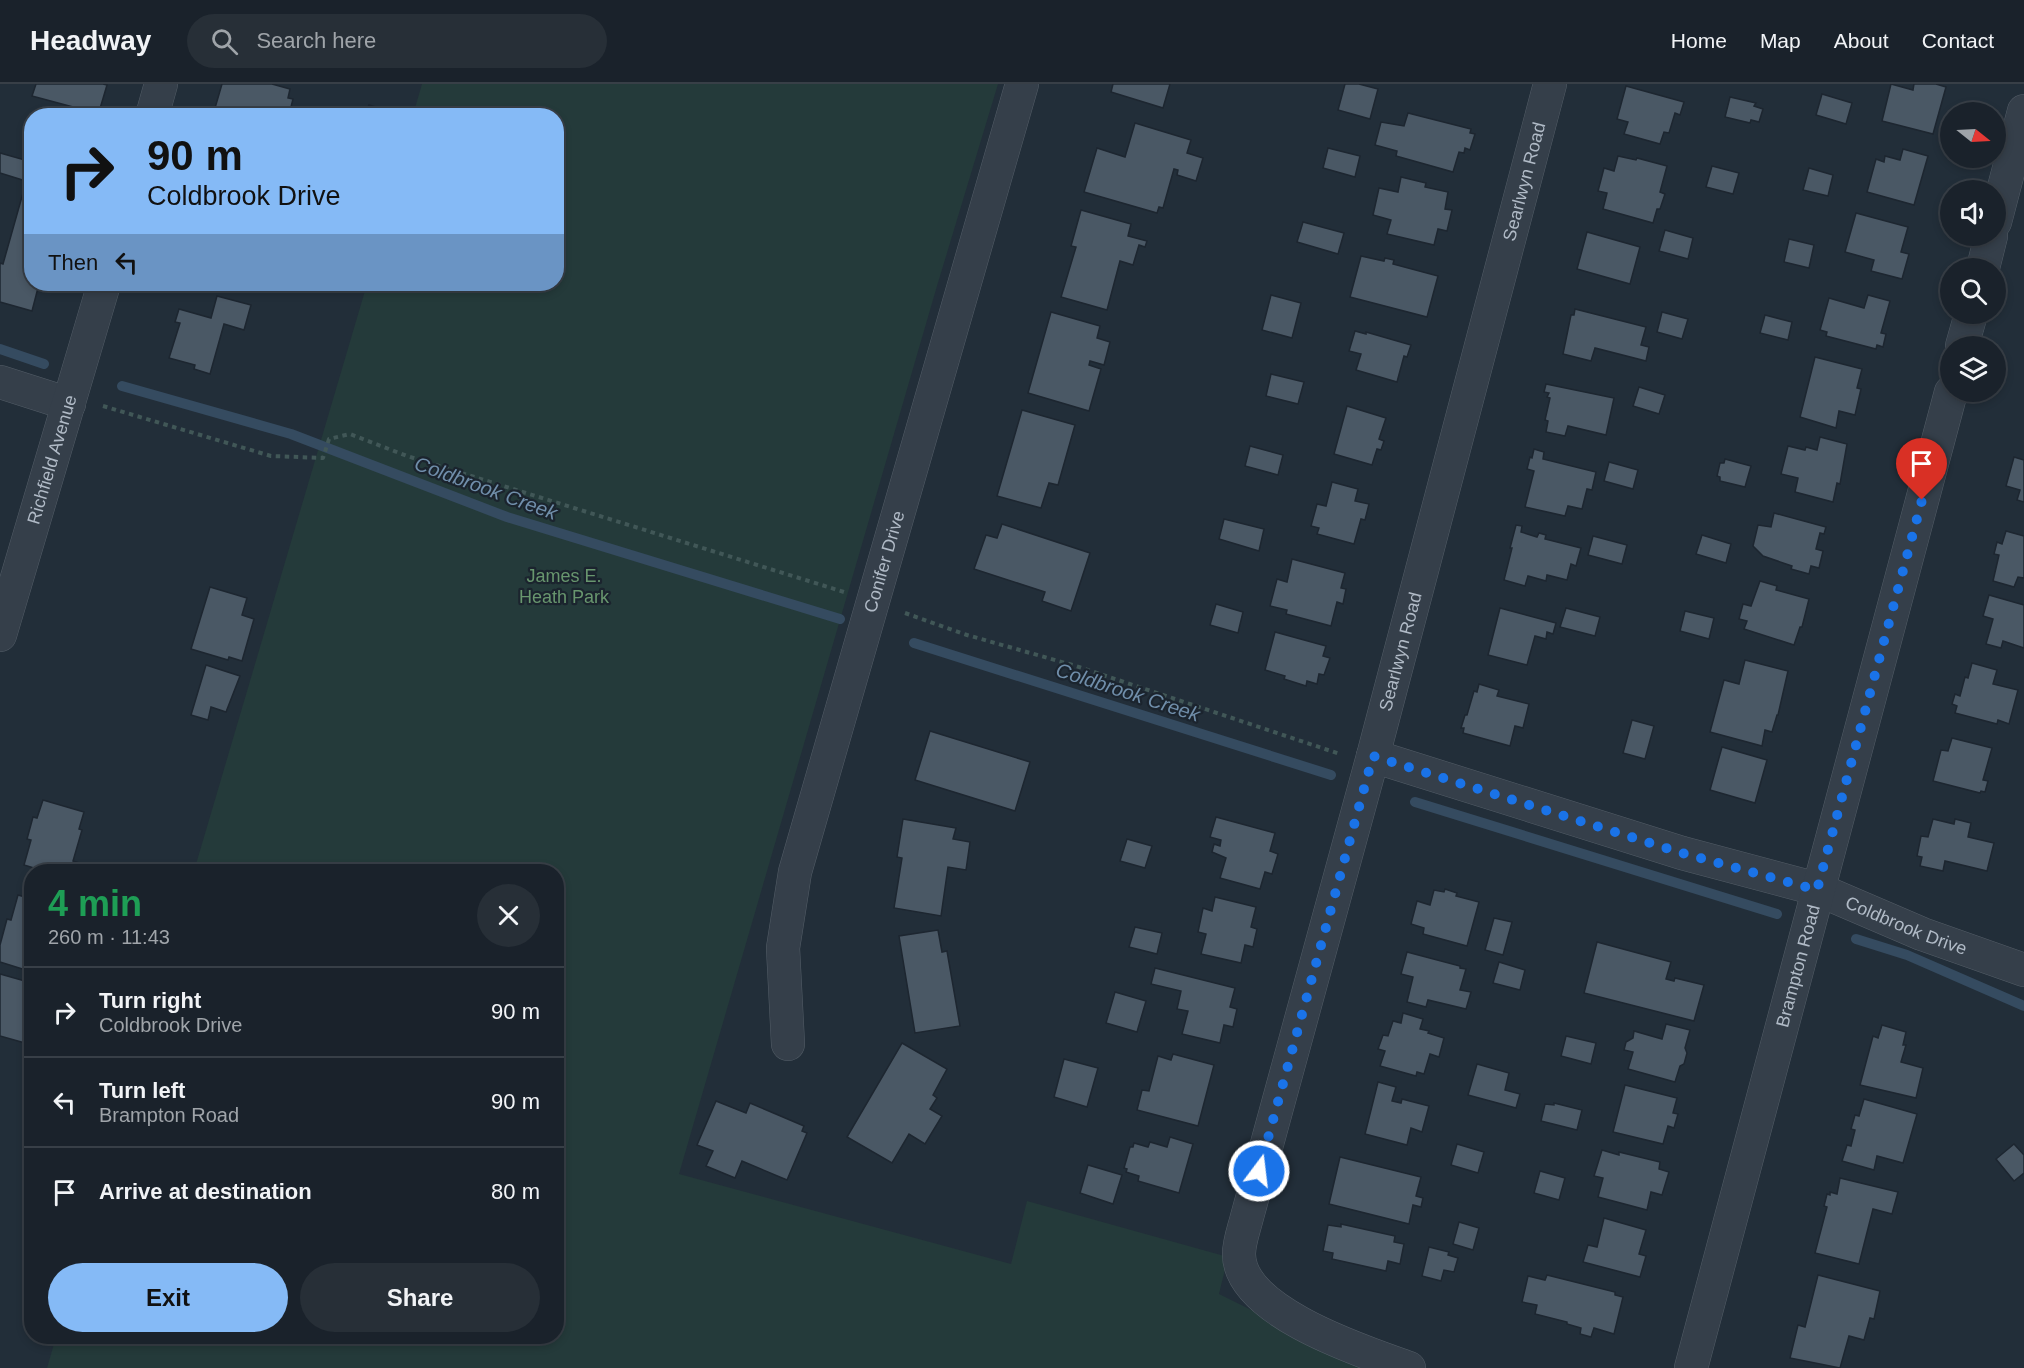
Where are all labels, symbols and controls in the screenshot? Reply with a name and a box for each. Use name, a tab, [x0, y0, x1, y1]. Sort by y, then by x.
search box	[187, 14, 607, 68]
text: Headway	[30, 25, 151, 56]
icon: search	[208, 25, 241, 58]
text: Search here	[256, 28, 376, 53]
text: Home	[1671, 29, 1727, 52]
text: Map	[1760, 29, 1801, 52]
text: About	[1834, 29, 1889, 52]
text: Contact	[1922, 29, 1994, 52]
north arrow	[1940, 102, 2006, 168]
map controls	[1940, 102, 2006, 402]
street label: Searlwyn Road	[1499, 120, 1550, 243]
icon: right	[48, 132, 126, 210]
text: 90 m	[147, 132, 243, 179]
button: sound	[1940, 180, 2006, 246]
text: Coldbrook Drive	[147, 181, 341, 211]
icon: left	[110, 246, 143, 279]
text: Then	[48, 250, 98, 275]
button: search	[1940, 258, 2006, 324]
button: layers	[1940, 336, 2006, 402]
street label: Richfield Avenue	[23, 393, 81, 527]
pin	[1896, 438, 1947, 500]
icon: arrive	[1905, 447, 1938, 480]
water label: Coldbrook Creek	[412, 452, 561, 524]
street label: Conifer Drive	[860, 508, 909, 615]
park label: James E. Heath Park	[519, 566, 610, 607]
street label: Searlwyn Road	[1375, 590, 1426, 713]
water label: Coldbrook Creek	[1053, 658, 1204, 726]
text: 4 min	[48, 883, 142, 924]
button: close	[477, 884, 540, 947]
street label: Coldbrook Drive	[1842, 892, 1969, 959]
street label: Brampton Road	[1772, 902, 1824, 1030]
text: 260 m · 11:43	[48, 926, 170, 948]
text: Turn right	[99, 988, 201, 1013]
icon: right	[48, 996, 81, 1029]
text: 90 m	[491, 999, 540, 1024]
text: Coldbrook Drive	[99, 1014, 242, 1036]
text: Turn left	[99, 1078, 185, 1103]
icon: left	[48, 1086, 81, 1119]
text: 90 m	[491, 1089, 540, 1114]
text: Brampton Road	[99, 1104, 239, 1126]
position arrow	[1227, 1139, 1291, 1203]
icon: arrive	[48, 1176, 81, 1209]
text: Arrive at destination	[99, 1179, 312, 1204]
text: 80 m	[491, 1179, 540, 1204]
button: Exit	[48, 1263, 288, 1332]
button: Share	[300, 1263, 540, 1332]

